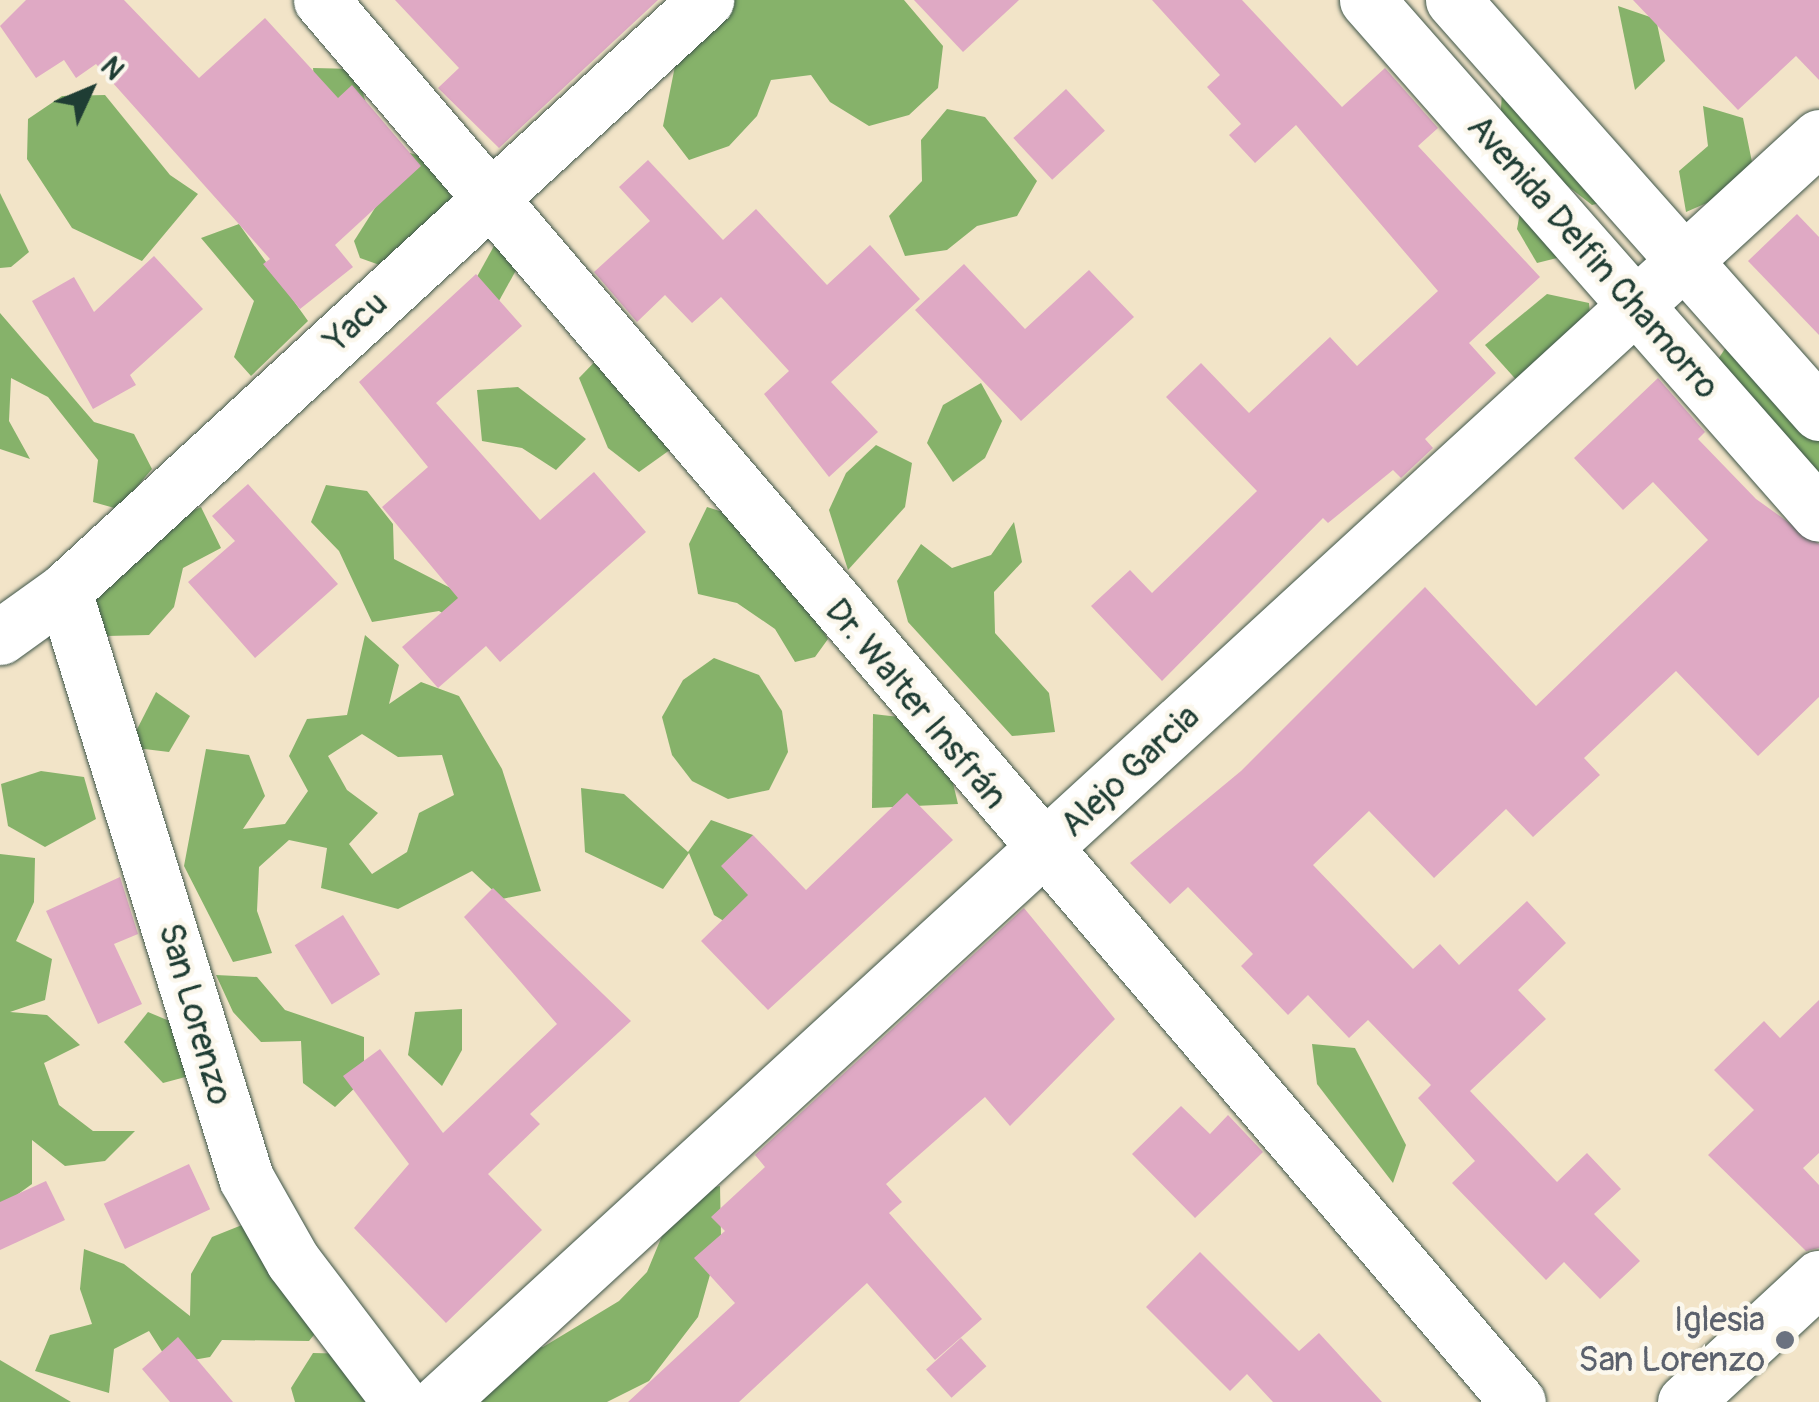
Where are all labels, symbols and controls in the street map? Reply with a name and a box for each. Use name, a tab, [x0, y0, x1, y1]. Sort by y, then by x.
north arrow	[40, 40, 140, 140]
text: N	[93, 50, 131, 88]
street label: Avenida Delfin Chamorro	[1458, 106, 1728, 408]
street label: Yacu	[316, 283, 396, 361]
street label: Dr. Walter Insfrán	[816, 591, 1016, 817]
street label: Alejo Garcia	[1052, 696, 1208, 846]
street label: San Lorenzo	[149, 918, 241, 1110]
place label: Iglesia San Lorenzo	[1578, 1299, 1765, 1381]
marker: Iglesia San Lorenzo	[1774, 1329, 1796, 1351]

